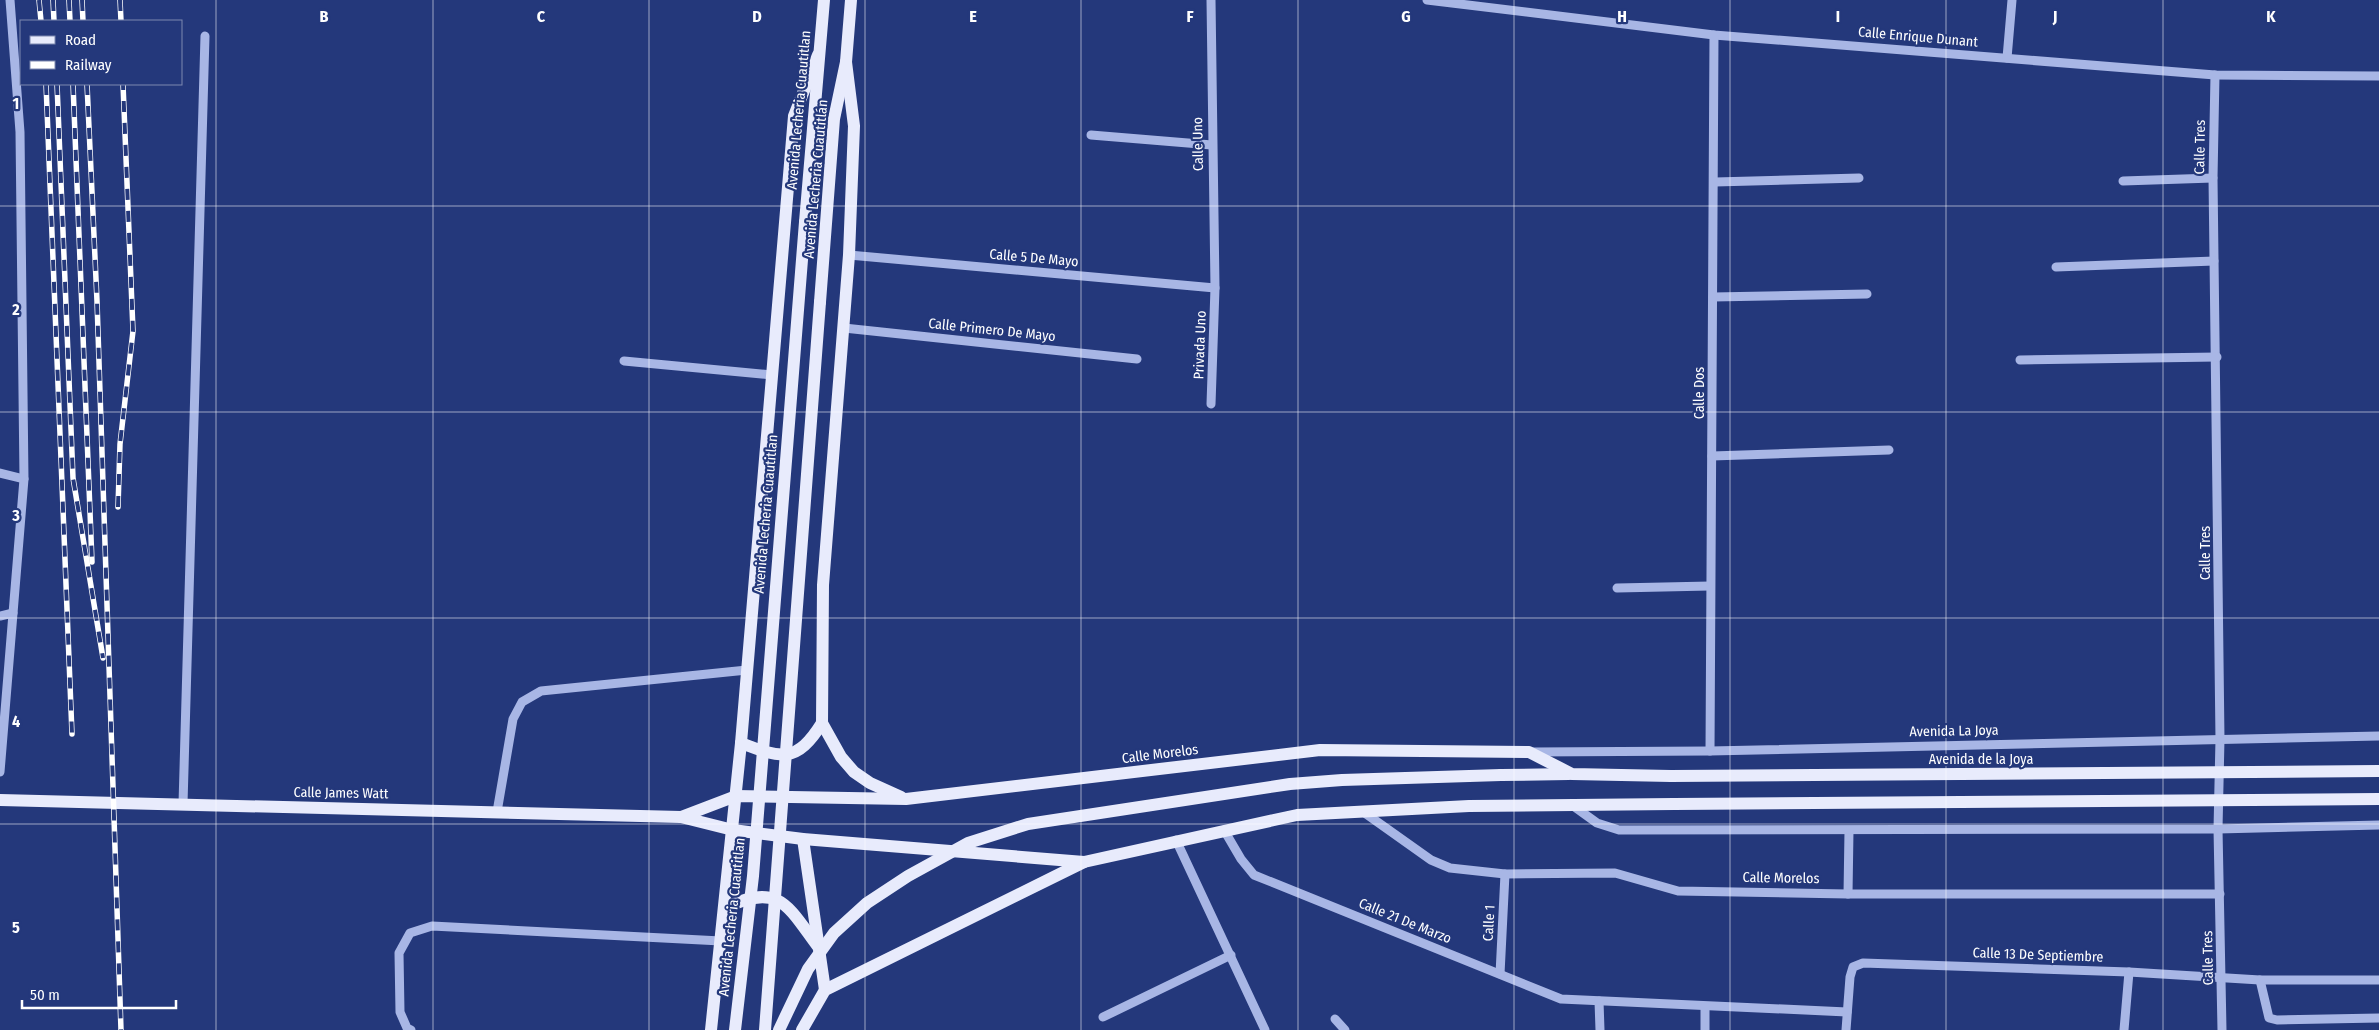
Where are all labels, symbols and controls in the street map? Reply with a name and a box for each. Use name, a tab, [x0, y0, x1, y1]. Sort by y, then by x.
text: B	[320, 7, 329, 26]
text: C	[537, 7, 546, 26]
text: D	[752, 7, 762, 26]
text: E	[969, 7, 977, 26]
text: F	[1186, 7, 1194, 26]
text: G	[1401, 7, 1411, 26]
text: H	[1617, 7, 1627, 26]
text: I	[1836, 7, 1840, 26]
text: J	[2052, 7, 2057, 26]
text: K	[2266, 7, 2276, 26]
legend	[20, 20, 182, 85]
street label: Calle Enrique Dunant	[1857, 23, 1979, 51]
street label: Avenida Lecheria Cuautitlan	[784, 30, 814, 190]
text: Road	[65, 31, 96, 49]
text: Railway	[65, 56, 112, 74]
text: 1	[13, 94, 19, 113]
street label: Avenida Lecheria Cuautitlán	[801, 99, 831, 259]
street label: Calle Uno	[1189, 117, 1207, 171]
street label: Calle Tres	[2191, 119, 2209, 174]
street label: Calle 5 De Mayo	[989, 246, 1079, 270]
text: 2	[11, 300, 20, 319]
street label: Privada Uno	[1190, 310, 1210, 380]
street label: Calle Primero De Mayo	[927, 315, 1057, 345]
street label: Calle Dos	[1691, 367, 1708, 419]
street label: Avenida Lecheria Cuautitlan	[751, 434, 781, 594]
text: 3	[11, 506, 20, 525]
street label: Calle Tres	[2197, 526, 2214, 580]
text: 4	[12, 712, 20, 731]
street label: Avenida La Joya	[1909, 722, 1999, 740]
street label: Calle Morelos	[1121, 741, 1199, 767]
street label: Avenida de la Joya	[1929, 751, 2033, 768]
street label: Calle James Watt	[293, 784, 389, 802]
street label: Avenida Lecheria Cuautitlan	[715, 837, 749, 997]
street label: Calle Morelos	[1742, 869, 1820, 887]
street label: Calle 21 De Marzo	[1356, 895, 1454, 947]
street label: Calle 1	[1480, 904, 1498, 942]
text: 5	[12, 918, 20, 937]
street label: Calle Tres	[2199, 930, 2217, 985]
street label: Calle 13 De Septiembre	[1972, 944, 2104, 966]
scale bar	[22, 978, 176, 1010]
text: 50 m	[30, 986, 60, 1004]

